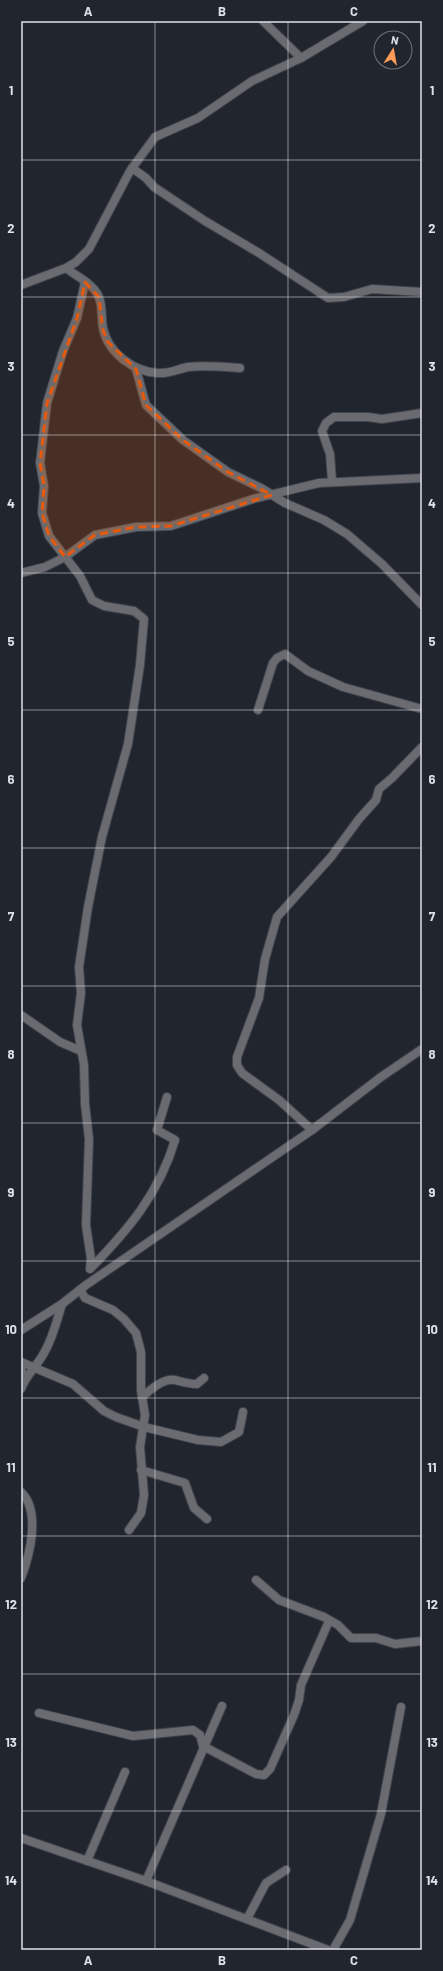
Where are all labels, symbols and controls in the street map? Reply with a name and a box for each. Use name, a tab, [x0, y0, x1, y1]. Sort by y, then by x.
text: A	[84, 3, 93, 19]
text: B	[218, 3, 226, 19]
text: C	[350, 3, 358, 19]
north arrow	[373, 30, 413, 70]
text: N	[390, 33, 400, 47]
text: 1	[9, 82, 13, 98]
text: 1	[430, 82, 434, 98]
text: 2	[7, 220, 15, 236]
text: 2	[428, 220, 436, 236]
text: 3	[7, 358, 15, 374]
text: 3	[428, 358, 436, 374]
text: 4	[7, 495, 15, 511]
text: 4	[428, 495, 436, 511]
text: 5	[7, 633, 15, 649]
text: 5	[428, 633, 436, 649]
text: 6	[8, 771, 15, 787]
text: 6	[429, 771, 436, 787]
text: 7	[8, 908, 15, 924]
text: 7	[429, 908, 436, 924]
text: 8	[7, 1046, 15, 1062]
text: 8	[428, 1046, 436, 1062]
text: 9	[8, 1184, 15, 1200]
text: 9	[429, 1184, 436, 1200]
text: 10	[5, 1321, 17, 1337]
text: 10	[426, 1321, 438, 1337]
text: 11	[6, 1459, 16, 1475]
text: 11	[427, 1459, 437, 1475]
text: 12	[5, 1596, 17, 1612]
text: 12	[426, 1596, 438, 1612]
text: 13	[5, 1734, 17, 1750]
text: 13	[426, 1734, 438, 1750]
text: 14	[5, 1872, 17, 1888]
text: 14	[426, 1872, 438, 1888]
text: A	[84, 1952, 93, 1968]
text: B	[218, 1952, 226, 1968]
text: C	[350, 1952, 358, 1968]

